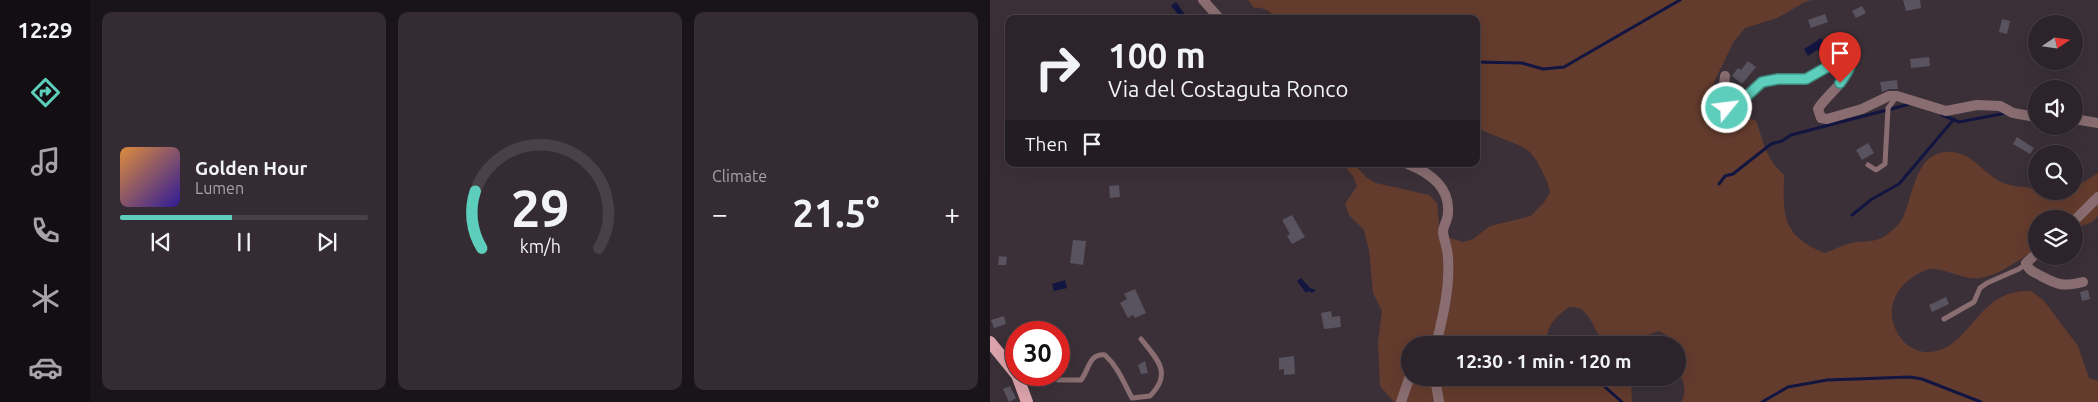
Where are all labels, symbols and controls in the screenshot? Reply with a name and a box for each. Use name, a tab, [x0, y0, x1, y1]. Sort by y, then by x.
north arrow	[2028, 15, 2082, 70]
map controls	[2028, 15, 2083, 265]
text: 12:29	[17, 17, 73, 42]
pin	[1819, 32, 1861, 83]
icon: right	[1025, 35, 1090, 100]
text: 100 m	[1108, 35, 1206, 75]
icon: arrive	[1826, 39, 1854, 67]
icon: directions	[28, 75, 63, 110]
text: Via del Costaguta Ronco	[1108, 76, 1348, 101]
button: sound	[2028, 80, 2083, 135]
position arrow	[1700, 81, 1752, 133]
icon: arrive	[1078, 130, 1106, 158]
text: Then	[1025, 133, 1068, 155]
icon: music	[28, 144, 63, 179]
button: search	[2028, 145, 2083, 200]
text: Golden Hour	[195, 157, 307, 179]
text: Climate	[712, 167, 767, 185]
text: Lumen	[195, 179, 244, 197]
text: 29	[511, 179, 569, 237]
text: 21.5°	[792, 192, 880, 234]
text: −	[712, 198, 728, 229]
text: +	[944, 198, 960, 229]
button: layers	[2028, 210, 2083, 265]
icon: phone	[28, 213, 63, 248]
icon: previous	[147, 228, 175, 256]
icon: pause	[230, 228, 258, 256]
icon: next	[313, 228, 341, 256]
text: km/h	[519, 236, 561, 256]
icon: climate	[28, 281, 63, 316]
speed limit sign: 30	[1005, 321, 1070, 386]
icon: car	[28, 350, 63, 385]
text: 12:30 · 1 min · 120 m	[1456, 350, 1631, 372]

